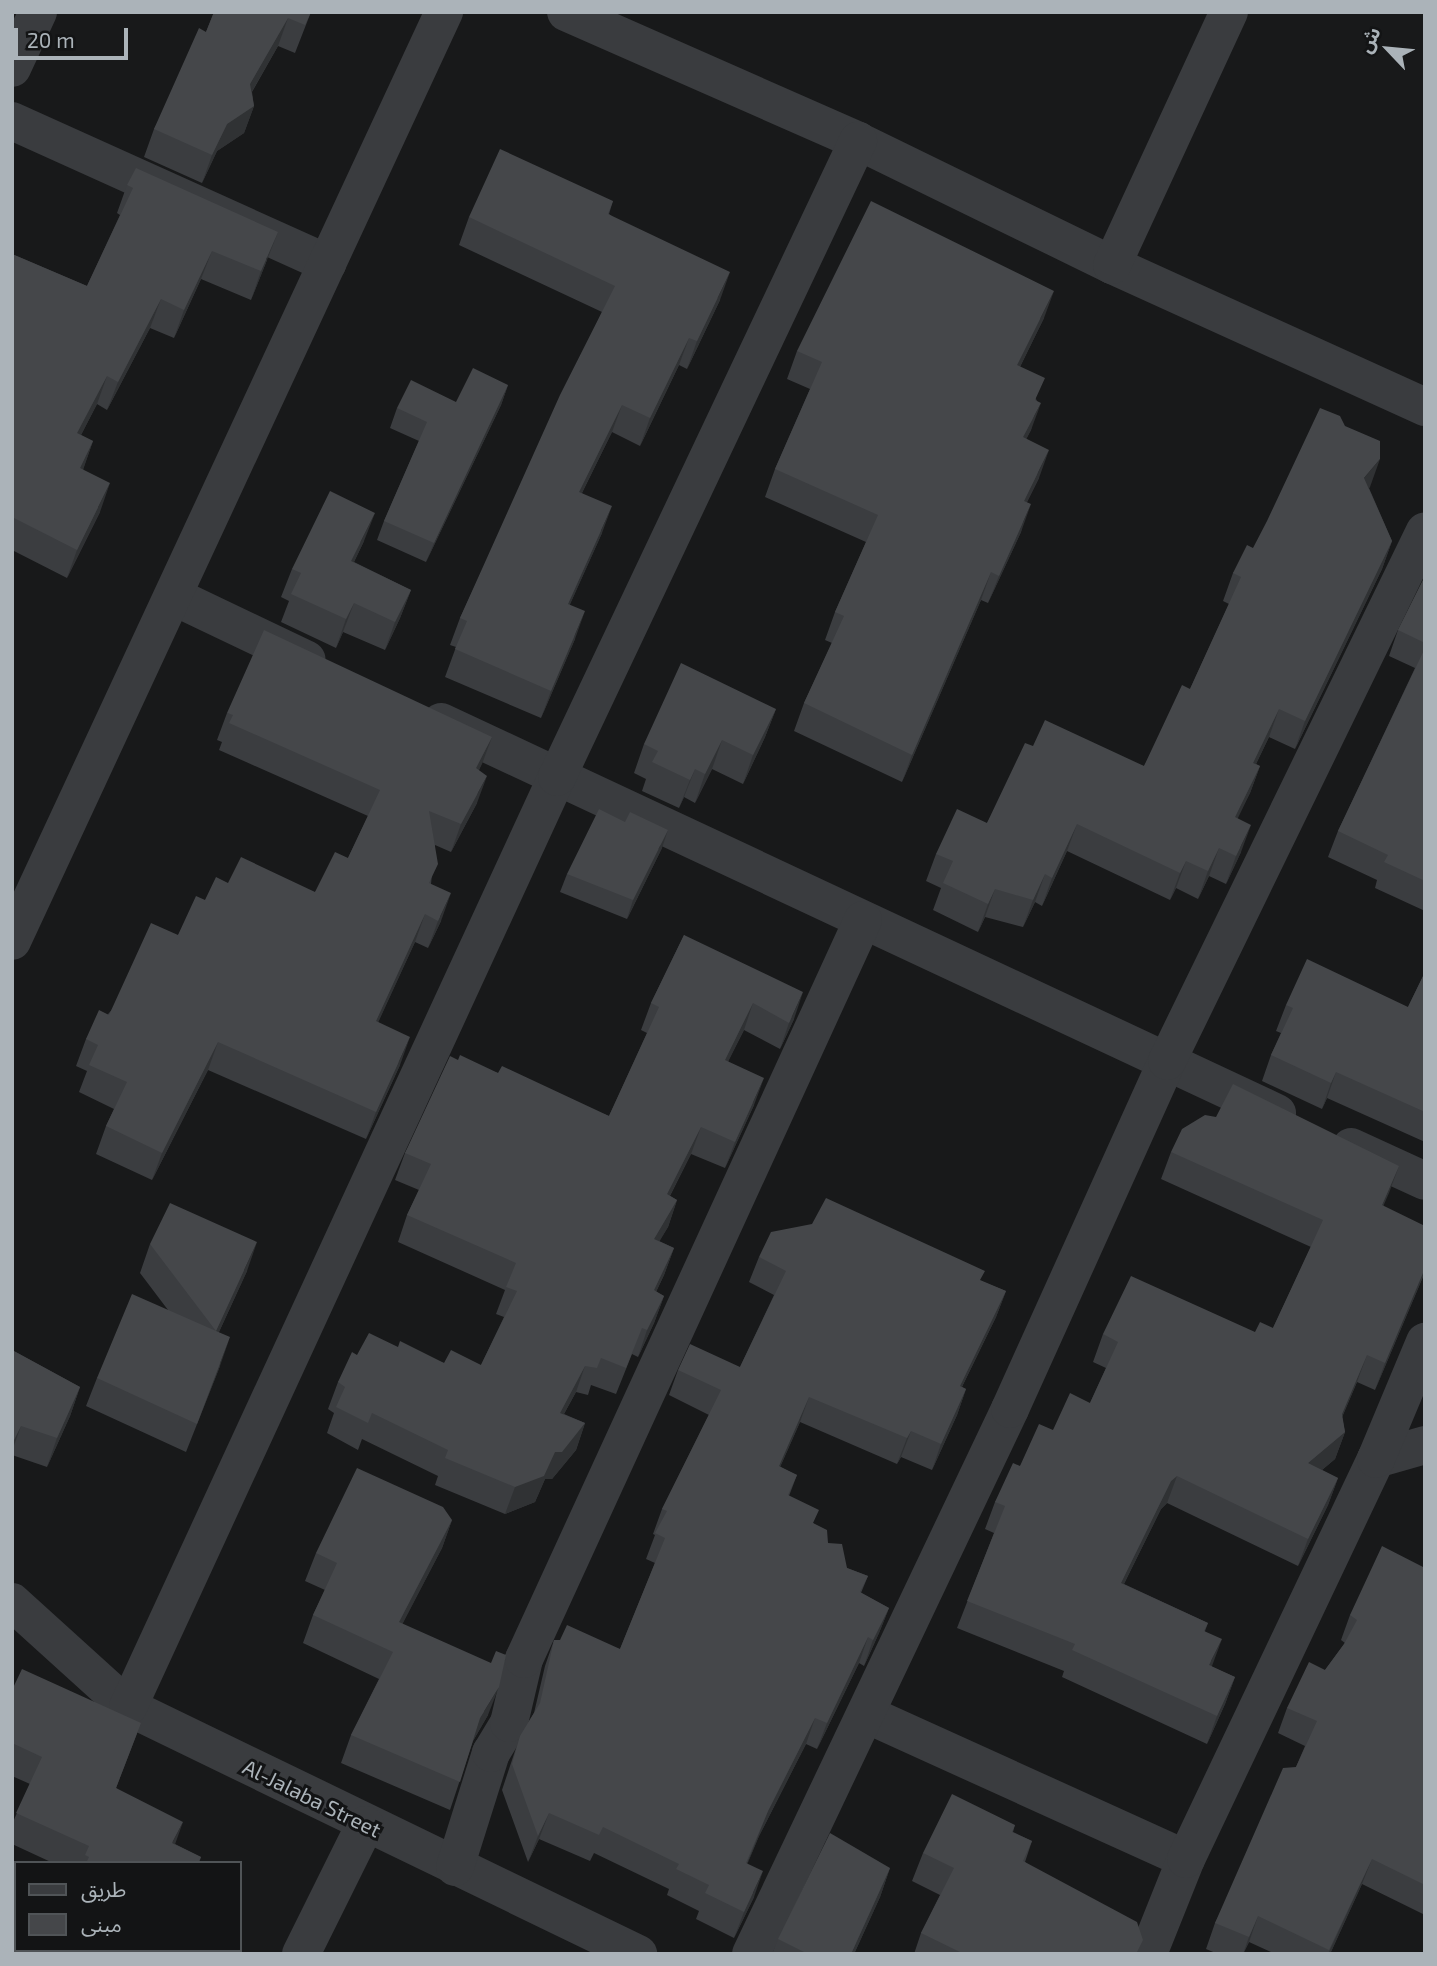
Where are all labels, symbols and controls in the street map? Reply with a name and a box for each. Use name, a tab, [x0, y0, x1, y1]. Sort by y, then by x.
scale bar	[18, 14, 131, 58]
north arrow	[1353, 14, 1423, 84]
text: ش	[1353, 23, 1385, 56]
text: 20 m	[27, 27, 75, 52]
street label: Al-Jalaba Street	[239, 1754, 385, 1842]
legend	[14, 1861, 242, 1952]
text: طريق	[81, 1876, 126, 1901]
text: مبنى	[81, 1911, 122, 1936]

